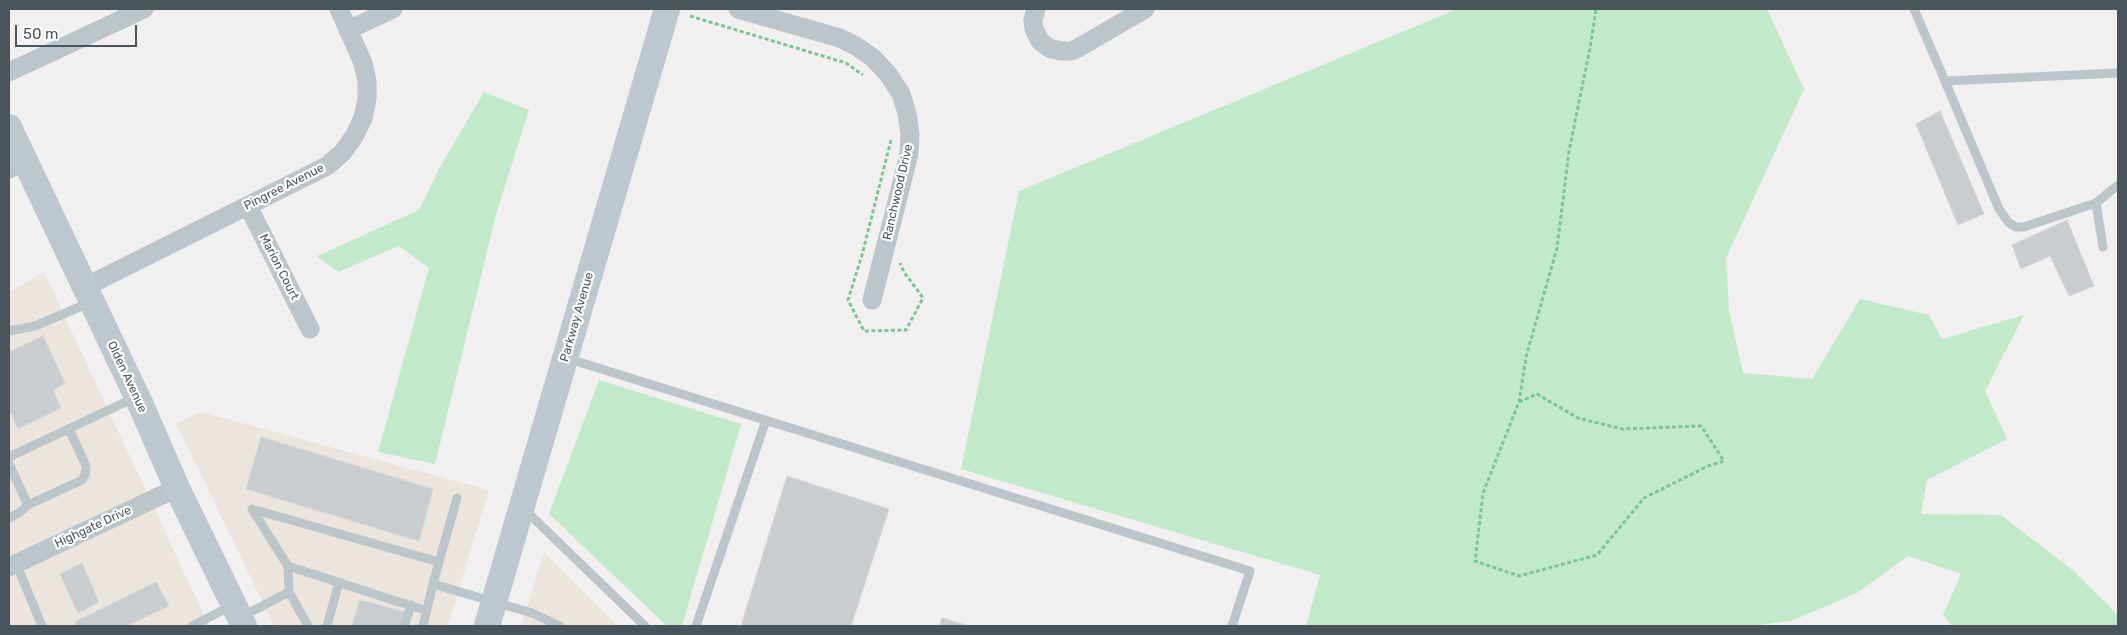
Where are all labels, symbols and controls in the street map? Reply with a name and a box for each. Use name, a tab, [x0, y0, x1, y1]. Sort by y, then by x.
scale bar	[18, 15, 140, 47]
text: 50 m	[23, 25, 58, 43]
street label: Ranchwood Drive	[880, 143, 916, 241]
street label: Pingree Avenue	[242, 161, 326, 213]
street label: Marion Court	[256, 232, 302, 302]
street label: Parkway Avenue	[557, 271, 597, 363]
street label: Olden Avenue	[104, 339, 150, 415]
street label: Highgate Drive	[52, 503, 134, 551]

